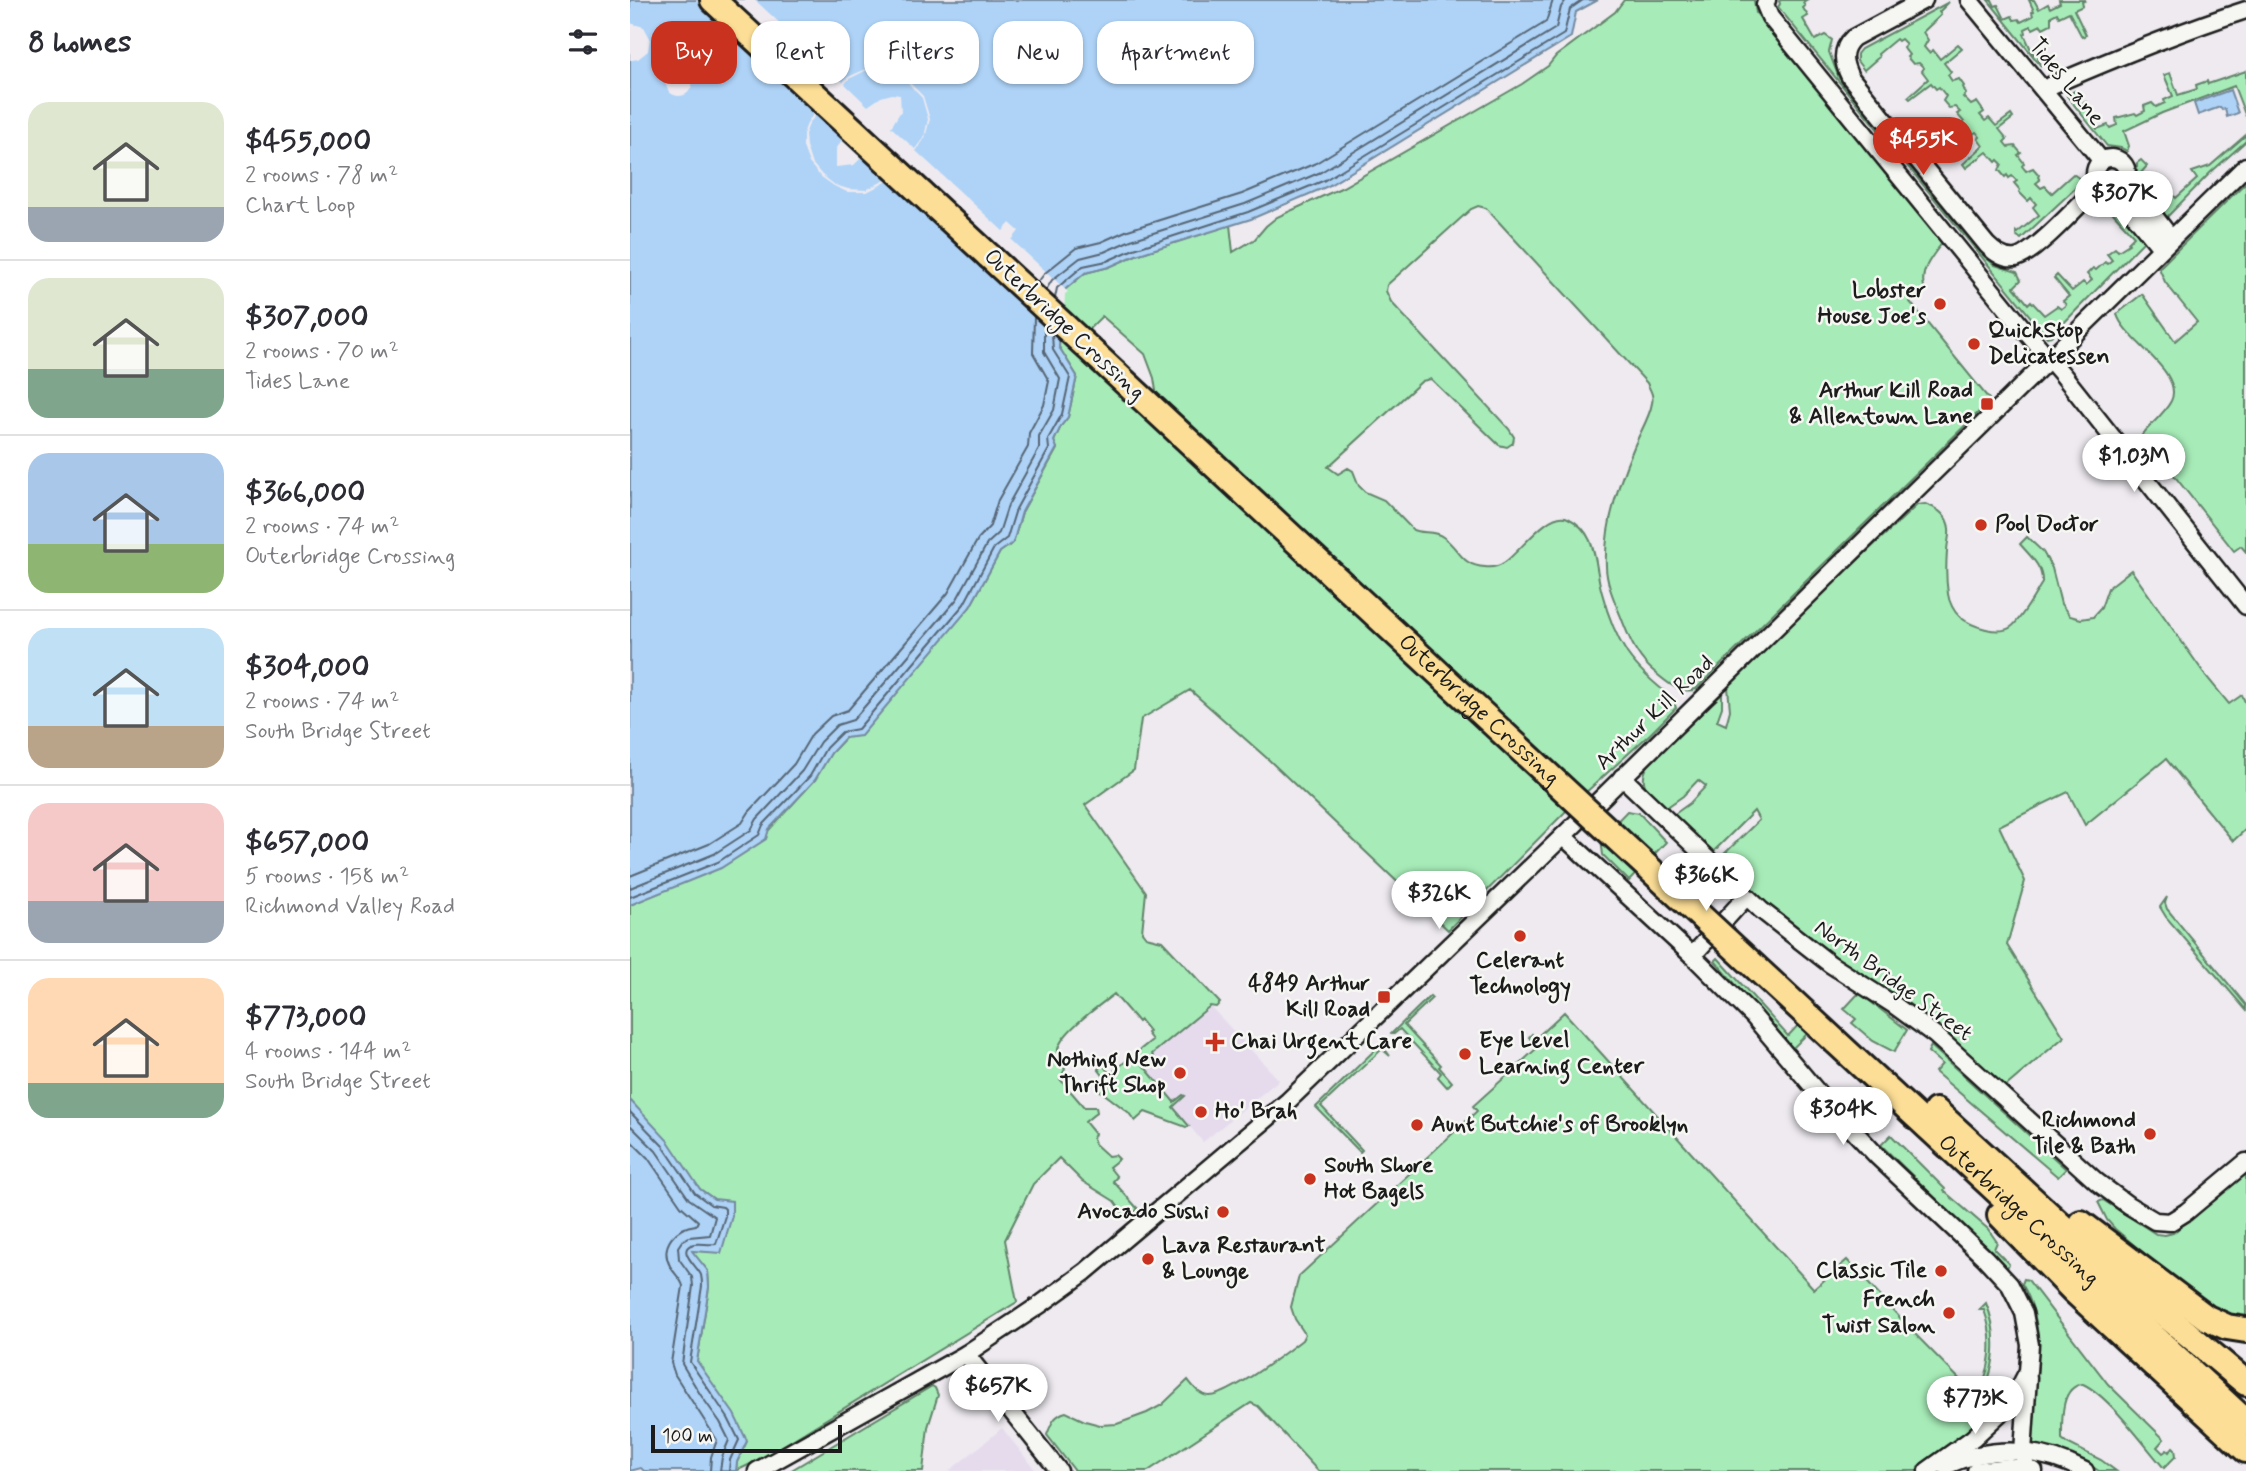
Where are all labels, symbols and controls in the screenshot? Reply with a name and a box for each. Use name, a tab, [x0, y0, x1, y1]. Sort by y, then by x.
chip: Buy	[651, 21, 737, 84]
chip: Rent	[751, 21, 850, 84]
chip: Filters	[864, 21, 979, 84]
chip: New	[993, 21, 1083, 84]
chip: Apartment	[1097, 21, 1254, 84]
text: 8 homes	[28, 23, 131, 62]
icon: filters	[564, 23, 602, 61]
street label: Tides Lane	[2021, 32, 2111, 132]
pin: $455K	[1874, 118, 1972, 177]
text: $455,000	[245, 122, 371, 161]
text: $455K	[1889, 125, 1957, 155]
icon: home	[84, 130, 168, 214]
text: 2 rooms · 78 m²	[245, 161, 398, 191]
pin: $307K	[2075, 172, 2173, 231]
text: $307K	[2091, 179, 2157, 209]
text: Chart Loop	[245, 191, 355, 221]
street label: Outerbridge Crossing	[976, 242, 1151, 409]
place label: Lobster House Joe's	[1818, 276, 1927, 332]
marker: Lobster House Joe's	[1932, 296, 1948, 312]
text: $307,000	[245, 298, 369, 337]
icon: home	[84, 306, 168, 390]
place label: QuickStop Delicatessen	[1988, 316, 2110, 372]
marker: QuickStop Delicatessen	[1966, 336, 1982, 352]
text: 2 rooms · 70 m²	[245, 337, 399, 367]
text: Tides Lane	[245, 367, 350, 397]
place label: Arthur Kill Road & Allentown Lane	[1789, 376, 1973, 432]
marker: Arthur Kill Road & Allentown Lane	[1979, 396, 1995, 412]
pin: $1.03M	[2077, 434, 2191, 494]
text: $1.03M	[2098, 442, 2170, 472]
text: $366,000	[245, 473, 365, 512]
icon: home	[84, 481, 168, 565]
place label: Pool Doctor	[1995, 510, 2099, 540]
text: 2 rooms · 74 m²	[245, 512, 400, 542]
marker: Pool Doctor	[1973, 517, 1989, 533]
text: Outerbridge Crossing	[245, 542, 455, 572]
street label: Outerbridge Crossing	[1391, 628, 1566, 793]
text: $304,000	[245, 648, 370, 687]
street label: Arthur Kill Road	[1589, 649, 1721, 777]
icon: home	[84, 656, 168, 740]
text: 2 rooms · 74 m²	[245, 687, 400, 717]
text: South Bridge Street	[245, 717, 431, 747]
text: $657,000	[245, 823, 369, 862]
icon: home	[84, 831, 168, 915]
pin: $366K	[1657, 853, 1755, 913]
text: $366K	[1674, 861, 1738, 891]
text: 5 rooms · 158 m²	[245, 862, 409, 892]
pin: $326K	[1390, 872, 1488, 931]
text: $326K	[1407, 879, 1471, 909]
text: Richmond Valley Road	[245, 892, 455, 922]
street label: North Bridge Street	[1808, 913, 1978, 1049]
marker: Celerant Technology	[1512, 928, 1528, 944]
place label: Celerant Technology	[1469, 946, 1571, 1004]
place label: 4849 Arthur Kill Road	[1248, 969, 1370, 1025]
marker: 4849 Arthur Kill Road	[1376, 989, 1392, 1005]
text: $773,000	[245, 998, 367, 1037]
icon: home	[84, 1006, 168, 1090]
place label: Eye Level Learning Center	[1479, 1026, 1645, 1085]
place label: Chai Urgent Care	[1231, 1027, 1412, 1060]
marker: Chai Urgent Care	[1205, 1032, 1225, 1052]
text: 4 rooms · 144 m²	[245, 1037, 412, 1067]
place label: Nothing New Thrift Shop	[1047, 1045, 1166, 1101]
marker: Eye Level Learning Center	[1457, 1046, 1473, 1062]
marker: Nothing New Thrift Shop	[1172, 1065, 1188, 1081]
text: South Bridge Street	[245, 1067, 431, 1097]
pin: $304K	[1794, 1088, 1892, 1147]
text: $304K	[1810, 1095, 1876, 1125]
place label: Ho' Brah	[1215, 1097, 1297, 1127]
marker: Ho' Brah	[1193, 1104, 1209, 1120]
place label: Richmond Tile & Bath	[2032, 1106, 2136, 1162]
place label: Aunt Butchie's of Brooklyn	[1431, 1110, 1688, 1140]
marker: Aunt Butchie's of Brooklyn	[1409, 1117, 1425, 1133]
marker: Richmond Tile & Bath	[2142, 1126, 2158, 1142]
street label: Outerbridge Crossing	[1931, 1128, 2106, 1293]
place label: South Shore Hot Bagels	[1324, 1151, 1434, 1207]
marker: South Shore Hot Bagels	[1302, 1171, 1318, 1187]
place label: Avocado Sushi	[1077, 1197, 1209, 1227]
marker: Avocado Sushi	[1215, 1204, 1231, 1220]
place label: Lava Restaurant & Lounge	[1162, 1231, 1326, 1289]
marker: Lava Restaurant & Lounge	[1140, 1251, 1156, 1267]
place label: Classic Tile	[1816, 1256, 1928, 1286]
marker: Classic Tile	[1933, 1263, 1949, 1279]
place label: French Twist Salon	[1822, 1285, 1936, 1341]
marker: French Twist Salon	[1941, 1305, 1957, 1321]
pin: $657K	[949, 1364, 1047, 1424]
text: $657K	[965, 1372, 1031, 1402]
pin: $773K	[1926, 1376, 2024, 1436]
text: $773K	[1943, 1384, 2007, 1414]
scale bar	[651, 1422, 842, 1454]
text: 100 m	[662, 1424, 713, 1449]

